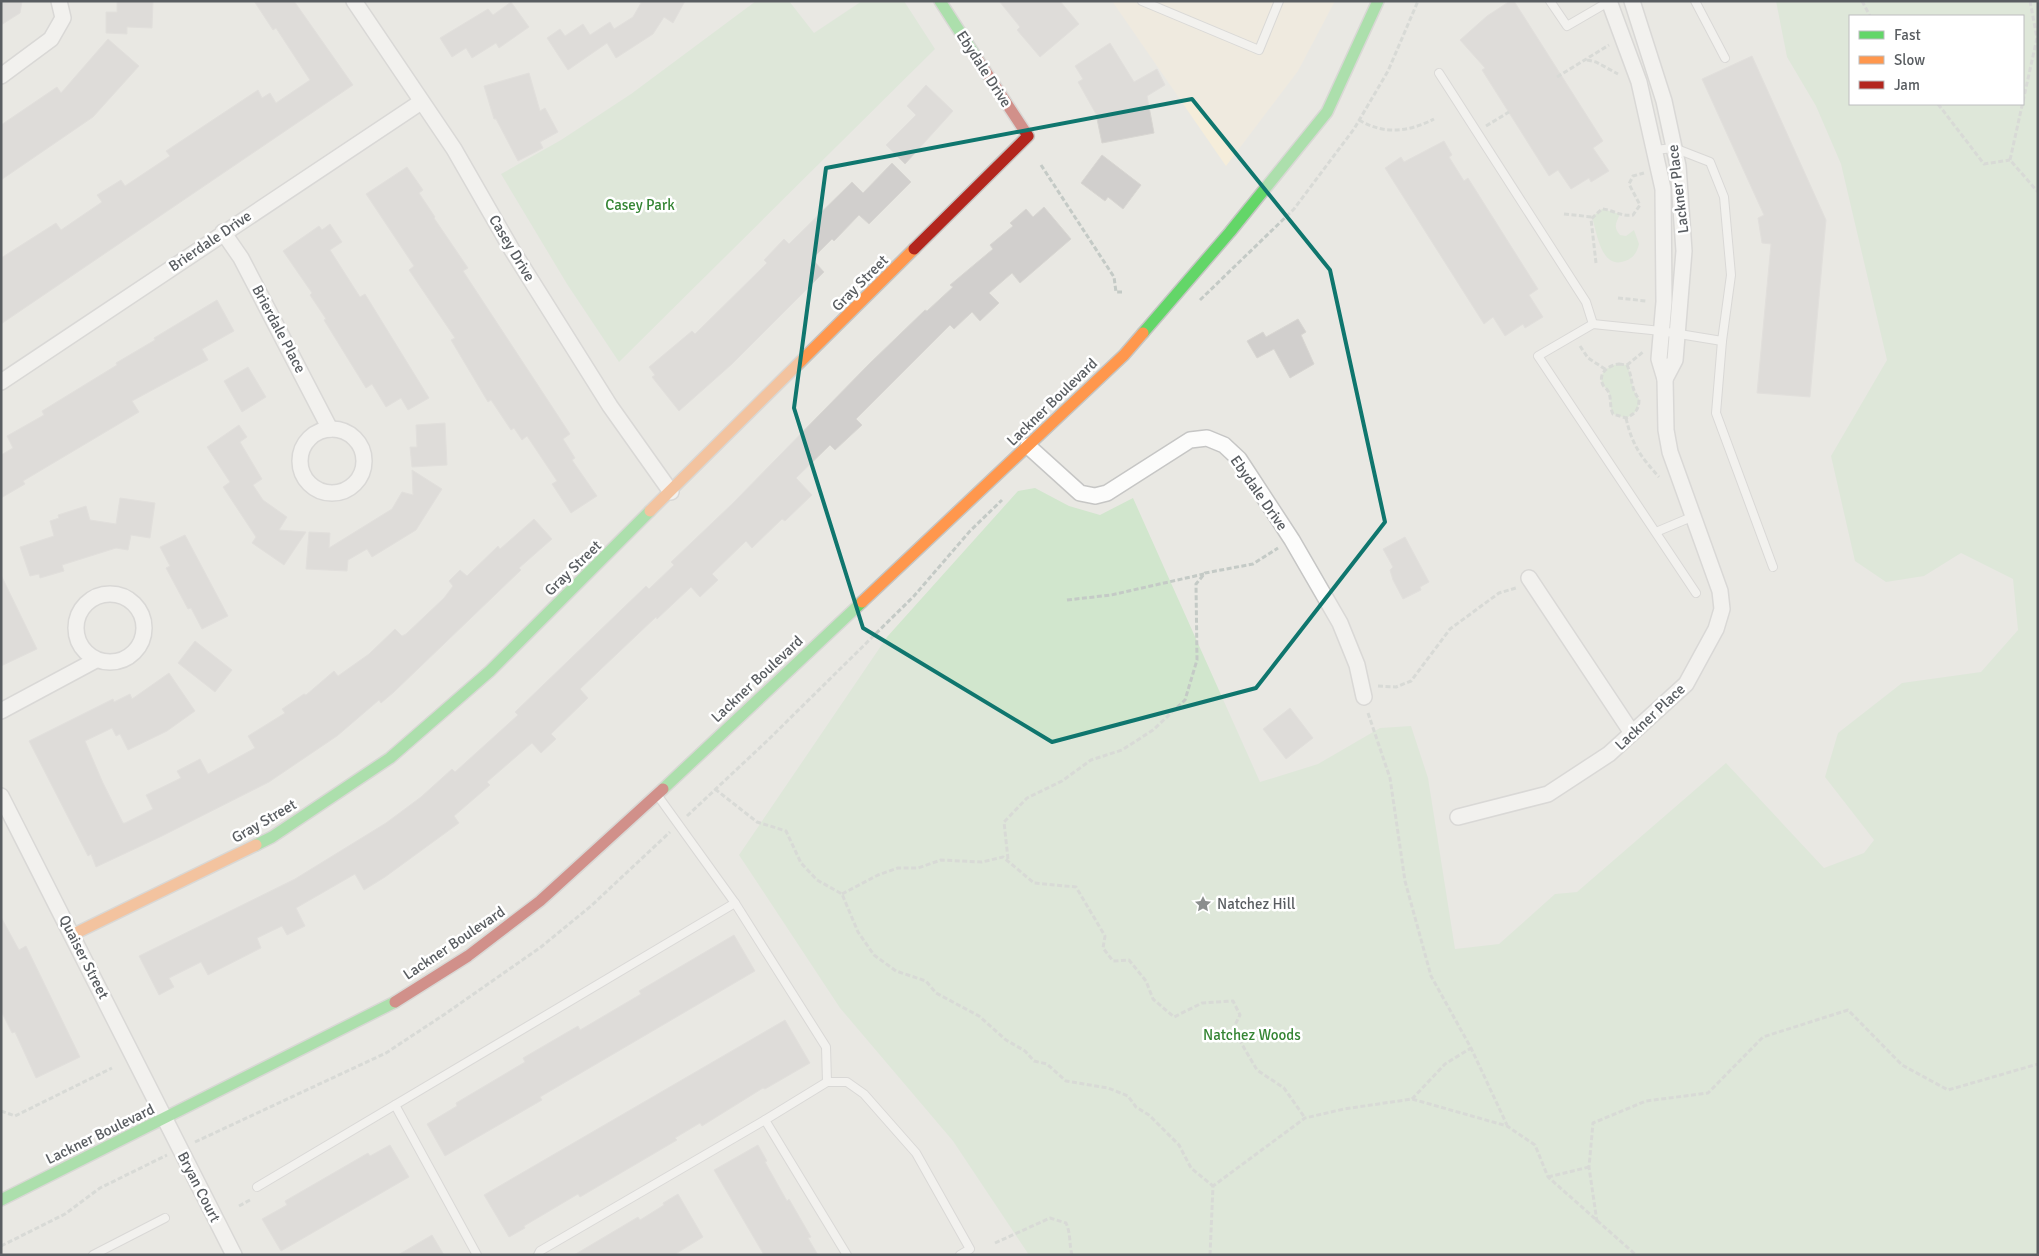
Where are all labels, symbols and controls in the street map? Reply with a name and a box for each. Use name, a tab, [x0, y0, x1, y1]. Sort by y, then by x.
legend	[1849, 15, 2024, 105]
text: Fast	[1894, 26, 1921, 44]
street label: Ebydale Drive	[953, 27, 1015, 111]
text: Slow	[1894, 51, 1925, 69]
text: Jam	[1894, 76, 1920, 94]
street label: Lackner Place	[1664, 144, 1692, 234]
park label: Casey Park	[605, 196, 675, 214]
street label: Brierdale Drive	[165, 207, 255, 275]
street label: Casey Drive	[485, 212, 539, 284]
street label: Gray Street	[828, 251, 892, 315]
street label: Brierdale Place	[248, 282, 310, 376]
street label: Lackner Boulevard	[1003, 354, 1101, 450]
street label: Ebydale Drive	[1227, 452, 1291, 534]
street label: Gray Street	[541, 537, 605, 599]
street label: Lackner Boulevard	[707, 632, 807, 726]
street label: Lackner Place	[1611, 680, 1689, 754]
street label: Gray Street	[228, 795, 300, 847]
place icon: Natchez Hill	[1193, 894, 1213, 914]
place label: Natchez Hill	[1217, 895, 1295, 913]
street label: Lackner Boulevard	[400, 902, 508, 984]
street label: Quaiser Street	[55, 912, 113, 1002]
park label: Natchez Woods	[1203, 1026, 1301, 1044]
street label: Lackner Boulevard	[43, 1100, 157, 1168]
street label: Bryan Court	[174, 1149, 224, 1225]

